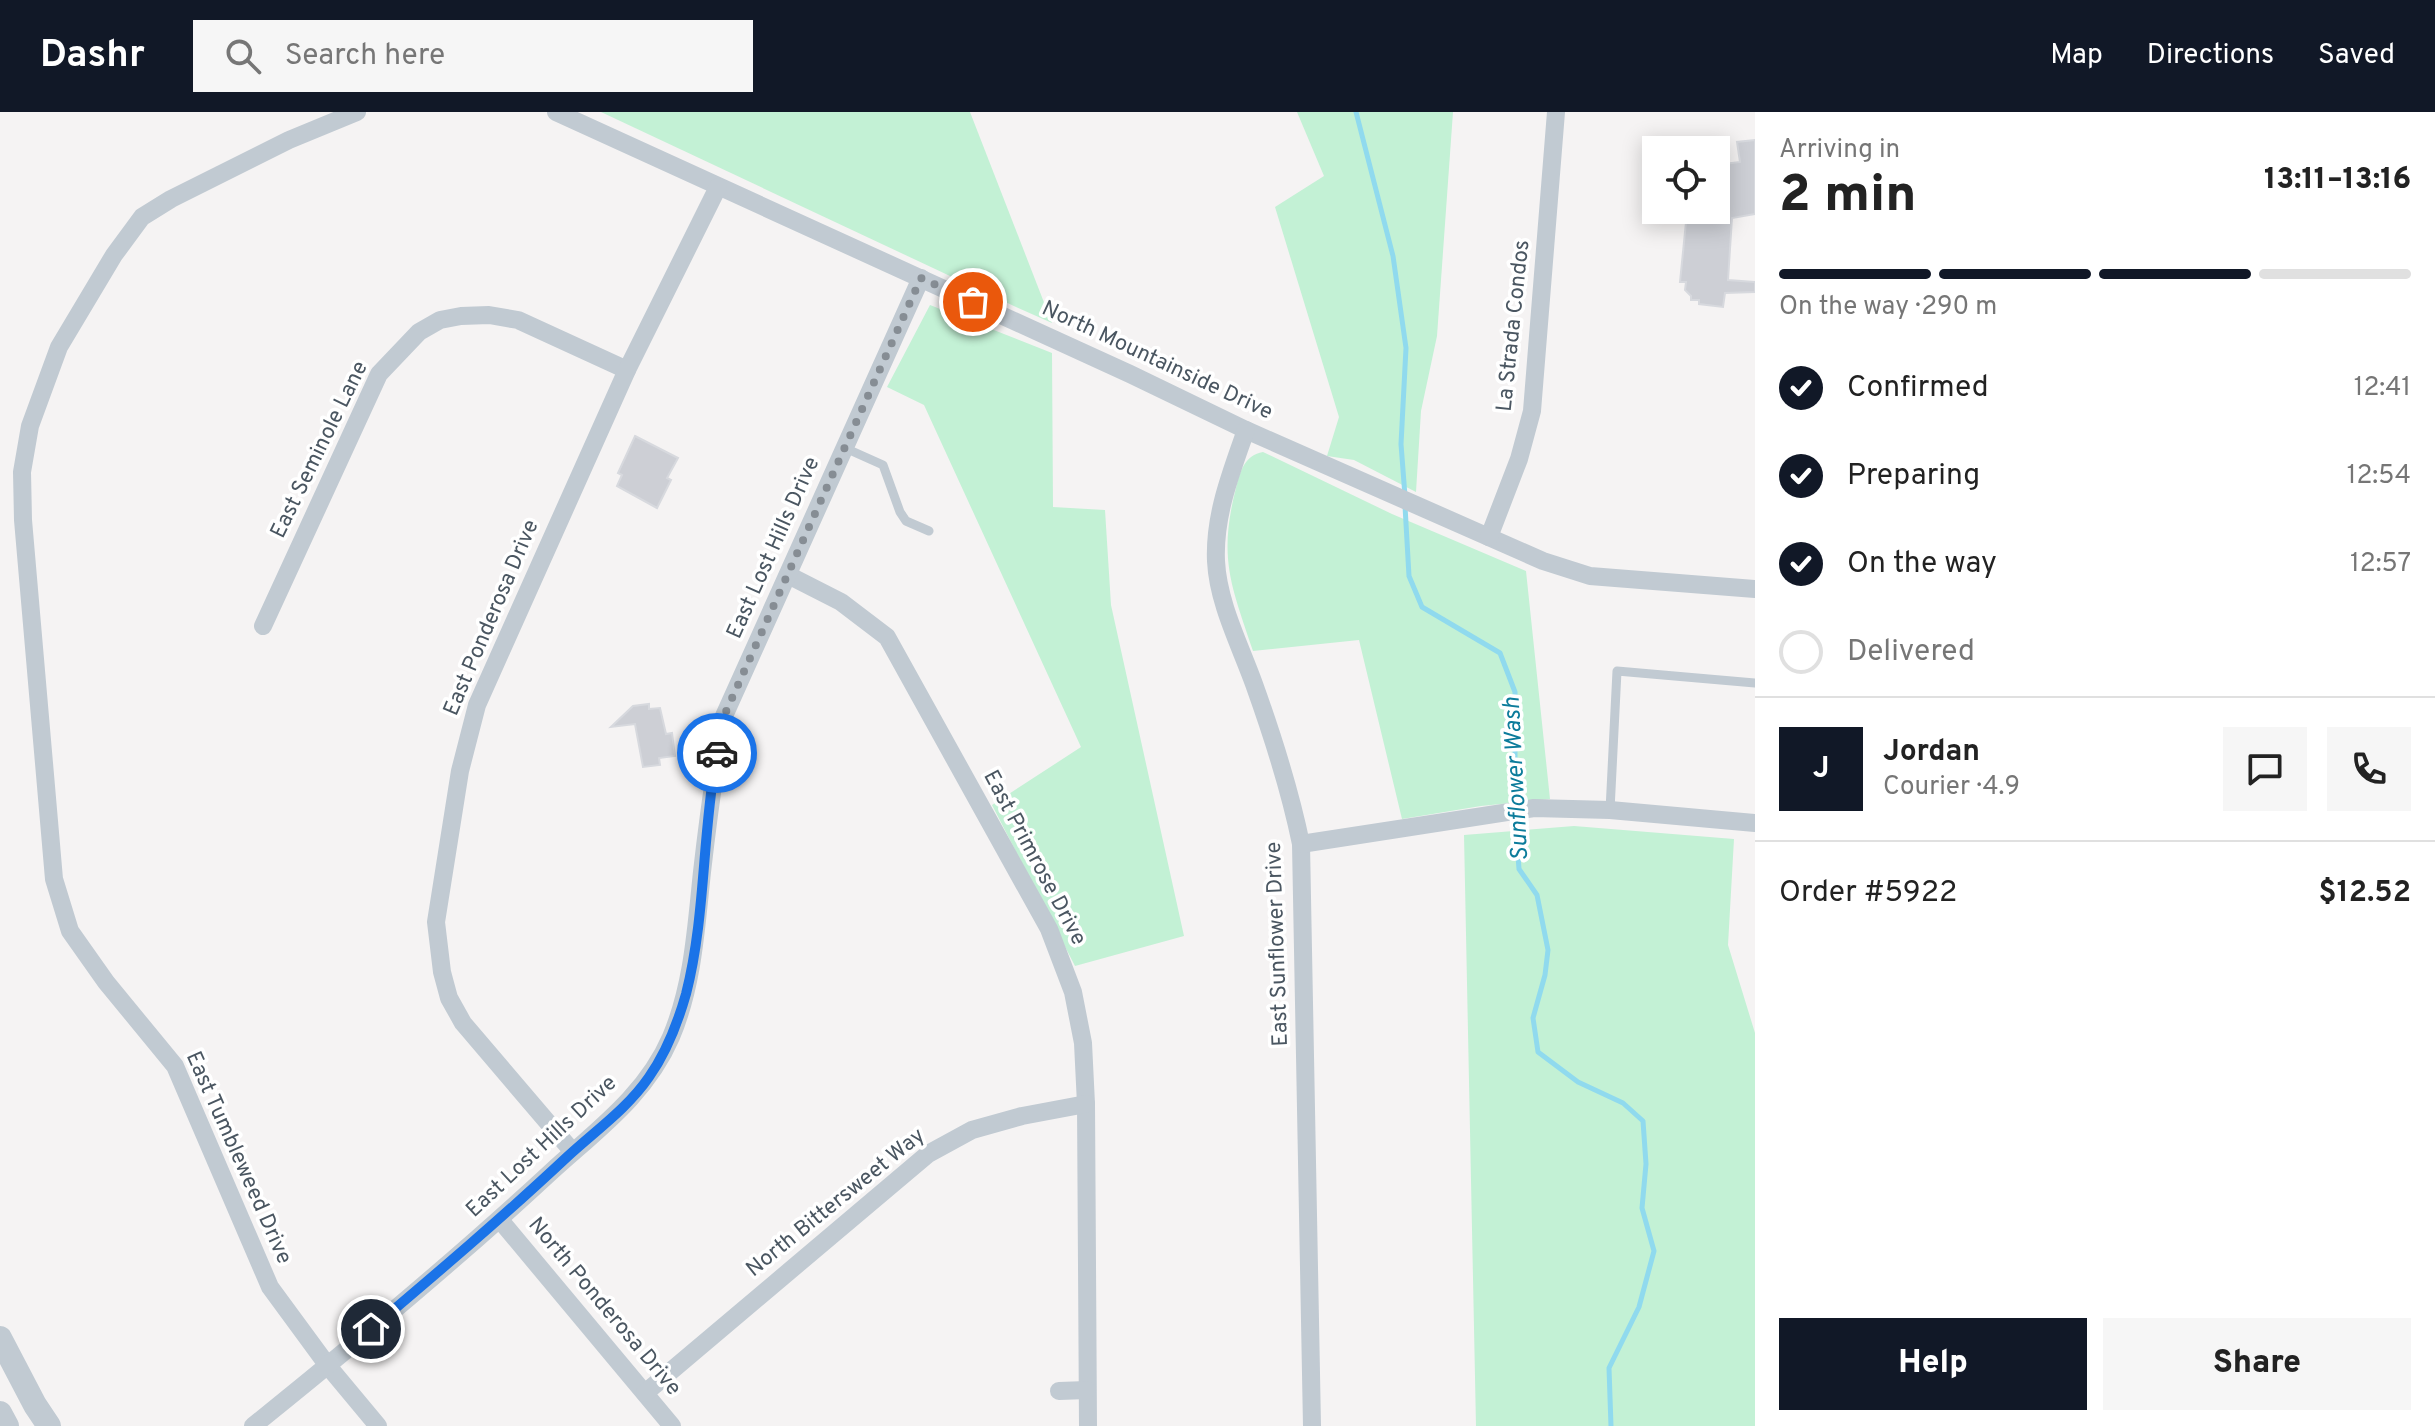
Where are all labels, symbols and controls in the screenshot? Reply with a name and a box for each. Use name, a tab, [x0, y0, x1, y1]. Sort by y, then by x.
search box	[193, 20, 753, 92]
text: Dashr	[40, 32, 145, 81]
icon: search	[221, 34, 265, 78]
text: Search here	[285, 38, 445, 75]
text: Map	[2050, 38, 2103, 74]
text: Directions	[2147, 38, 2274, 74]
text: Saved	[2318, 38, 2395, 74]
text: Arriving in	[1779, 134, 1900, 167]
map controls	[1642, 136, 1730, 224]
button: locate	[1642, 136, 1730, 224]
text: 13:11–13:16	[2264, 162, 2411, 199]
text: 2 min	[1779, 164, 1917, 230]
street label: La Strada Condos	[1492, 239, 1536, 413]
pin	[939, 268, 1007, 336]
icon: bag	[951, 280, 995, 324]
text: On the way · 290 m	[1779, 291, 1997, 324]
street label: North Mountainside Drive	[1037, 296, 1277, 426]
street label: East Seminole Lane	[265, 357, 375, 543]
icon: check	[1779, 366, 1823, 410]
text: Confirmed	[1847, 370, 1989, 407]
text: 12:41	[2354, 372, 2411, 405]
street label: East Lost Hills Drive	[722, 453, 826, 643]
icon: check	[1779, 454, 1823, 498]
text: Preparing	[1847, 458, 1980, 495]
text: 12:54	[2347, 460, 2411, 493]
street label: East Ponderosa Drive	[438, 516, 546, 720]
icon: check	[1779, 542, 1823, 586]
text: On the way	[1847, 546, 1997, 583]
text: 12:57	[2350, 548, 2411, 581]
text: Delivered	[1847, 634, 1975, 671]
water label: Sunflower Wash	[1498, 696, 1536, 862]
courier	[677, 713, 757, 793]
button: chat	[2223, 727, 2307, 811]
button: phone	[2327, 727, 2411, 811]
icon: car	[695, 731, 739, 775]
text: Jordan	[1883, 734, 1980, 771]
text: J	[1813, 751, 1829, 788]
street label: East Primrose Drive	[976, 766, 1092, 950]
text: Courier · 4.9	[1883, 771, 2020, 804]
street label: East Sunflower Drive	[1261, 841, 1295, 1047]
text: Order #5922	[1779, 875, 1957, 912]
text: $12.52	[2319, 875, 2411, 912]
street label: East Tumbleweed Drive	[179, 1048, 297, 1268]
street label: East Lost Hills Drive	[461, 1070, 623, 1224]
street label: North Bittersweet Way	[741, 1123, 931, 1283]
street label: North Ponderosa Drive	[522, 1212, 686, 1402]
pin	[337, 1295, 405, 1363]
icon: home	[349, 1307, 393, 1351]
button: Help	[1779, 1318, 2087, 1410]
button: Share	[2103, 1318, 2411, 1410]

